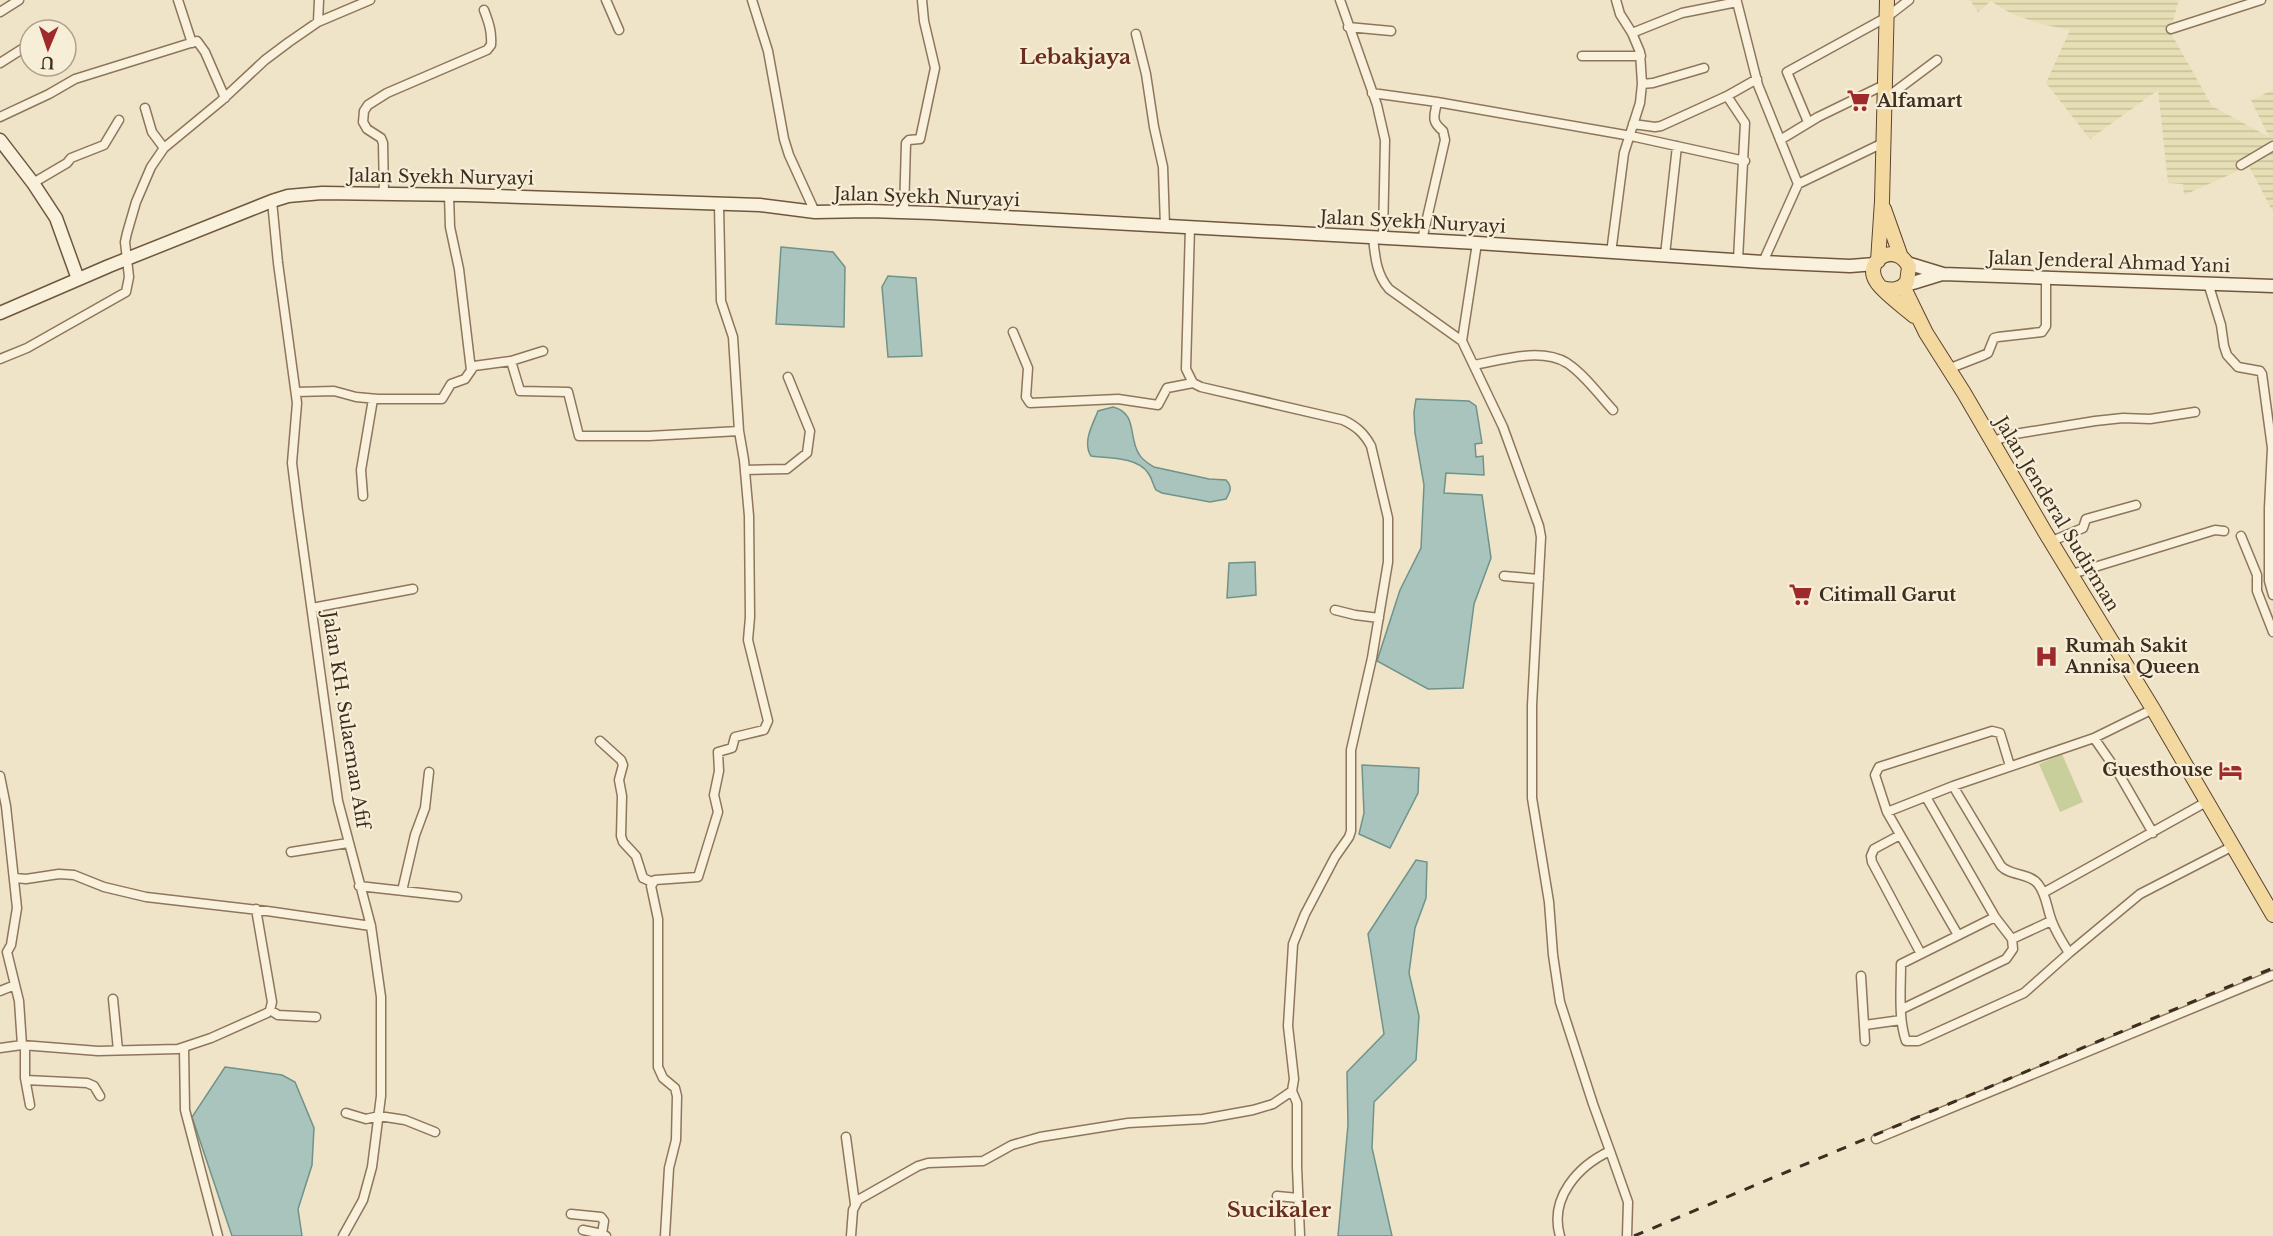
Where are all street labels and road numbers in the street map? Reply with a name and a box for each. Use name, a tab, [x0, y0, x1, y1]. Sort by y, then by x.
street label: Jalan Syekh Nuryayi	[346, 164, 534, 190]
street label: Jalan Syekh Nuryayi	[832, 183, 1020, 211]
street label: Jalan Syekh Nuryayi	[1317, 206, 1507, 238]
street label: Jalan Jenderal Ahmad Yani	[1985, 247, 2231, 277]
street label: Jalan Jenderal Sudirman	[1989, 411, 2124, 615]
street label: Jalan KH. Sulaeman Afif	[318, 608, 374, 833]

